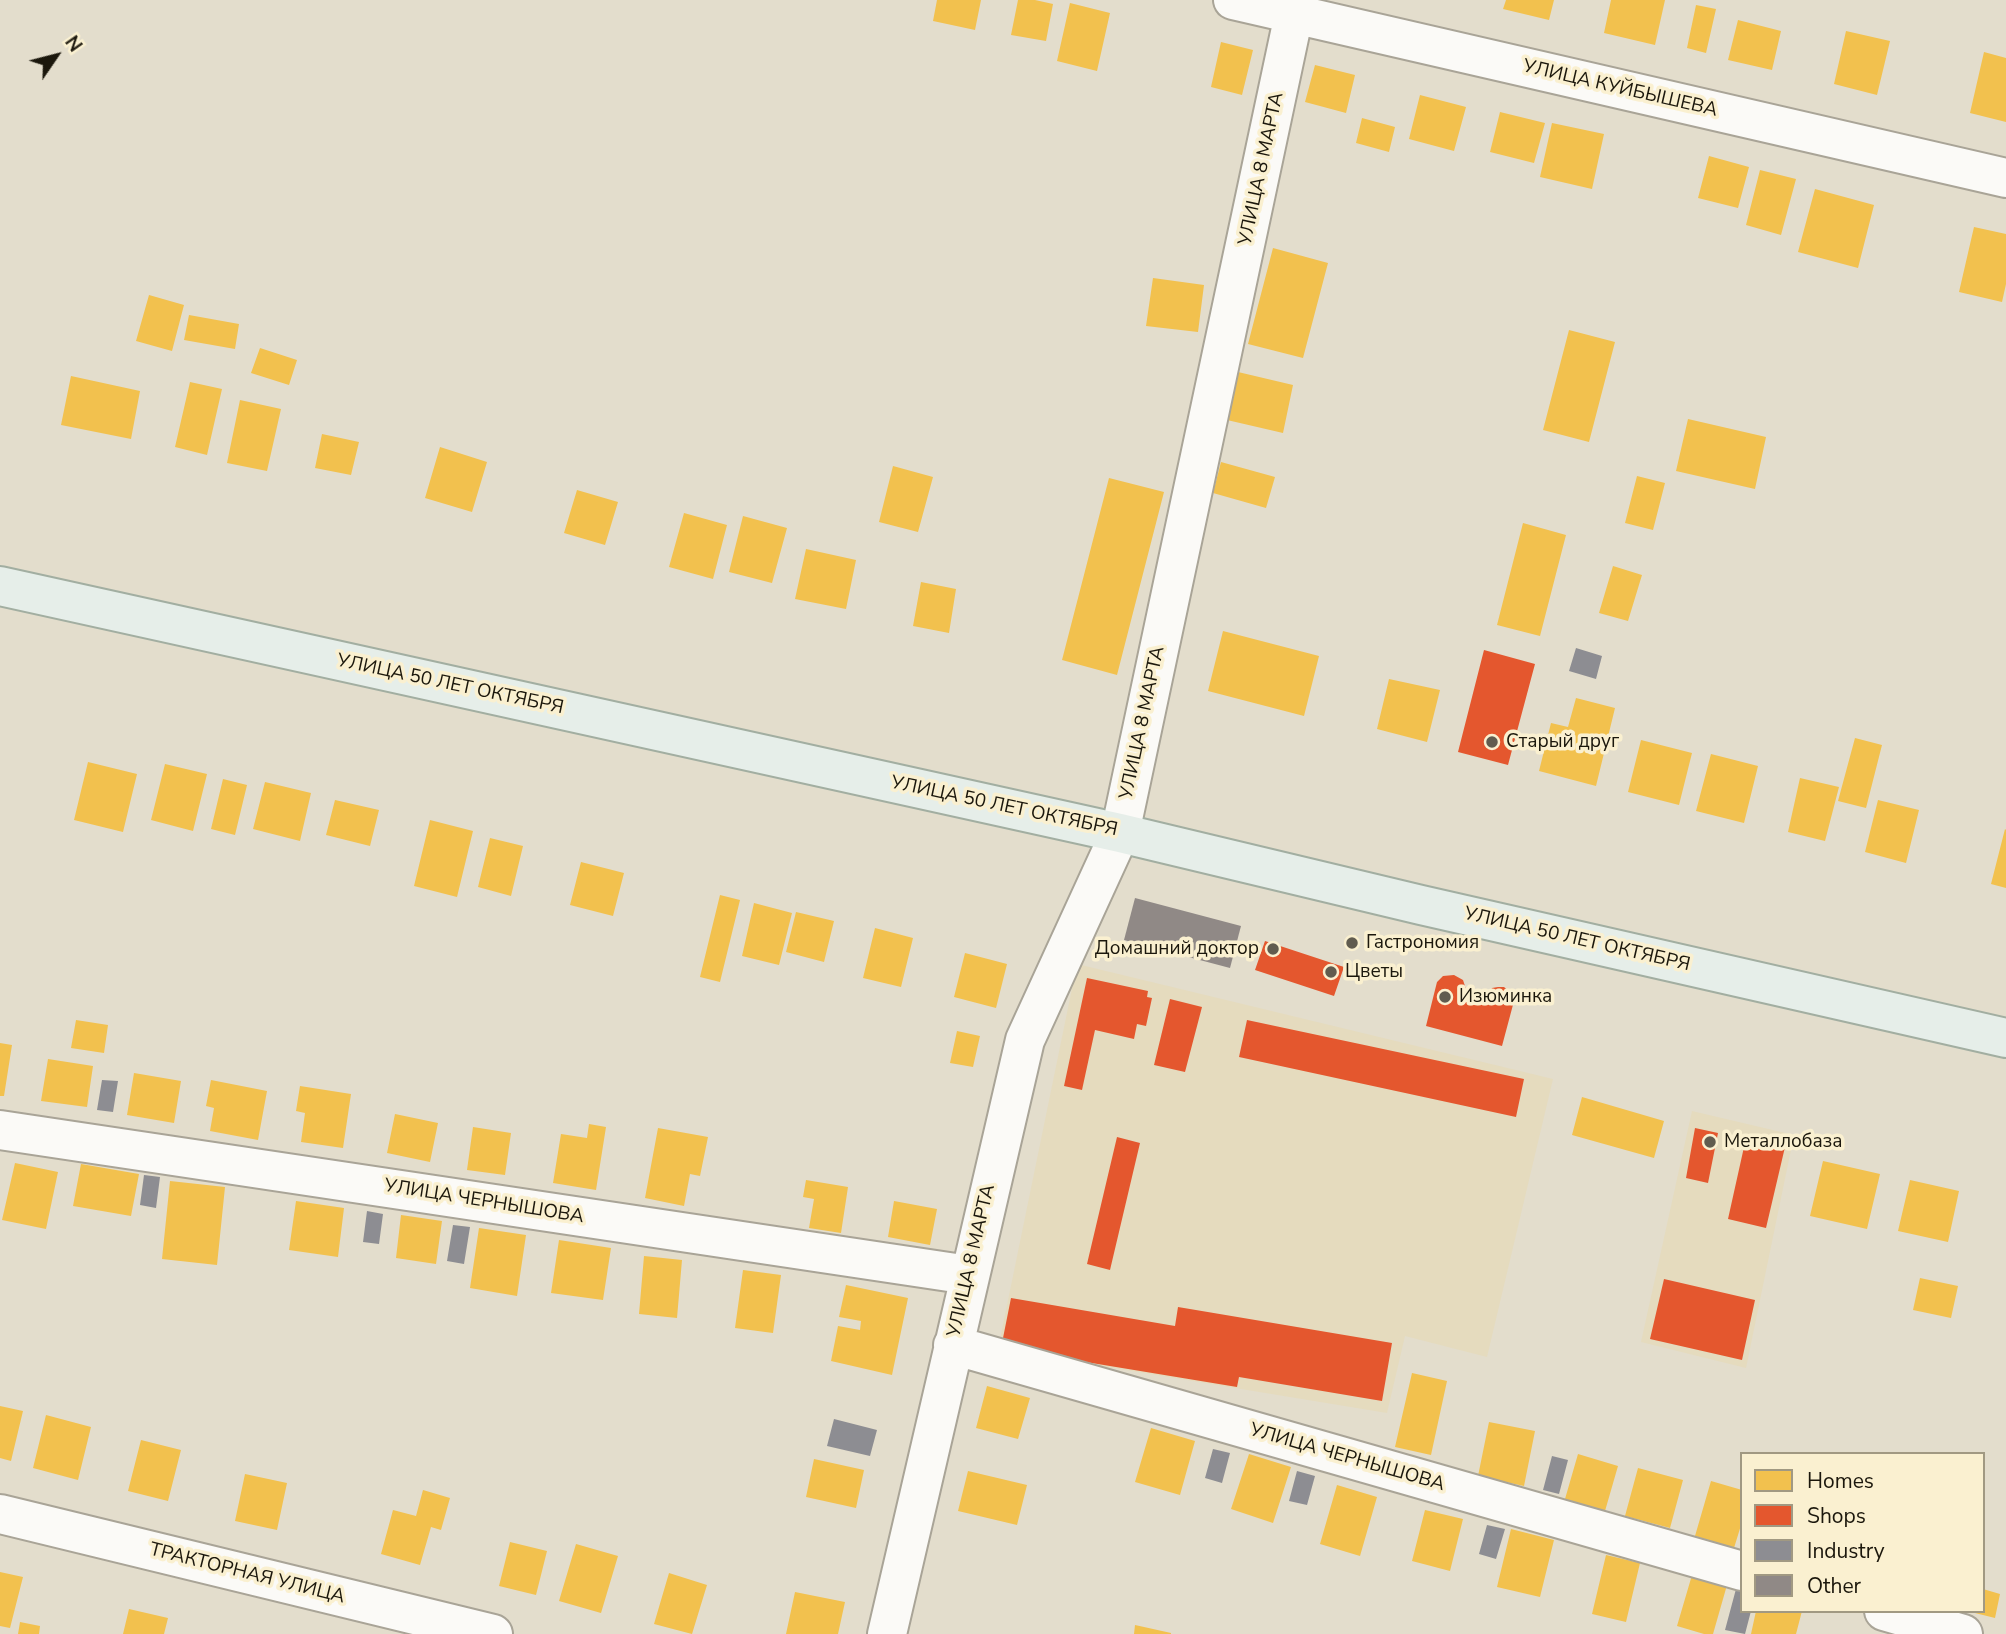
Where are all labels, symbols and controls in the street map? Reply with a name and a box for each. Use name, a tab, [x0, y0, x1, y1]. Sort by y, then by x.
north arrow	[21, 21, 91, 91]
text: N	[58, 31, 88, 57]
street label: УЛИЦА КУЙБЫШЕВА	[1521, 56, 1719, 122]
street label: УЛИЦА 8 МАРТА	[1235, 90, 1289, 248]
street label: УЛИЦА 8 МАРТА	[1116, 644, 1170, 802]
street label: УЛИЦА 50 ЛЕТ ОКТЯБРЯ	[335, 650, 565, 720]
place label: Старый друг	[1506, 731, 1619, 753]
marker: Старый друг	[1484, 734, 1500, 750]
street label: УЛИЦА 50 ЛЕТ ОКТЯБРЯ	[889, 772, 1119, 842]
street label: УЛИЦА 50 ЛЕТ ОКТЯБРЯ	[1462, 903, 1692, 977]
place label: Гастрономия	[1366, 932, 1479, 954]
marker: Гастрономия	[1344, 935, 1360, 951]
place label: Домашний доктор	[1095, 938, 1259, 960]
marker: Домашний доктор	[1265, 941, 1281, 957]
place label: Цветы	[1345, 961, 1403, 983]
marker: Цветы	[1323, 964, 1339, 980]
place label: Изюминка	[1459, 986, 1552, 1008]
marker: Изюминка	[1437, 989, 1453, 1005]
place label: Металлобаза	[1724, 1131, 1842, 1153]
marker: Металлобаза	[1702, 1134, 1718, 1150]
street label: УЛИЦА ЧЕРНЫШОВА	[383, 1175, 585, 1229]
street label: УЛИЦА 8 МАРТА	[943, 1182, 1001, 1340]
street label: УЛИЦА ЧЕРНЫШОВА	[1247, 1419, 1447, 1497]
legend	[1740, 1452, 1985, 1613]
text: Homes	[1807, 1467, 1874, 1495]
text: Shops	[1807, 1502, 1866, 1530]
text: Industry	[1807, 1537, 1885, 1565]
street label: ТРАКТОРНАЯ УЛИЦА	[147, 1539, 347, 1609]
text: Other	[1807, 1572, 1861, 1600]

